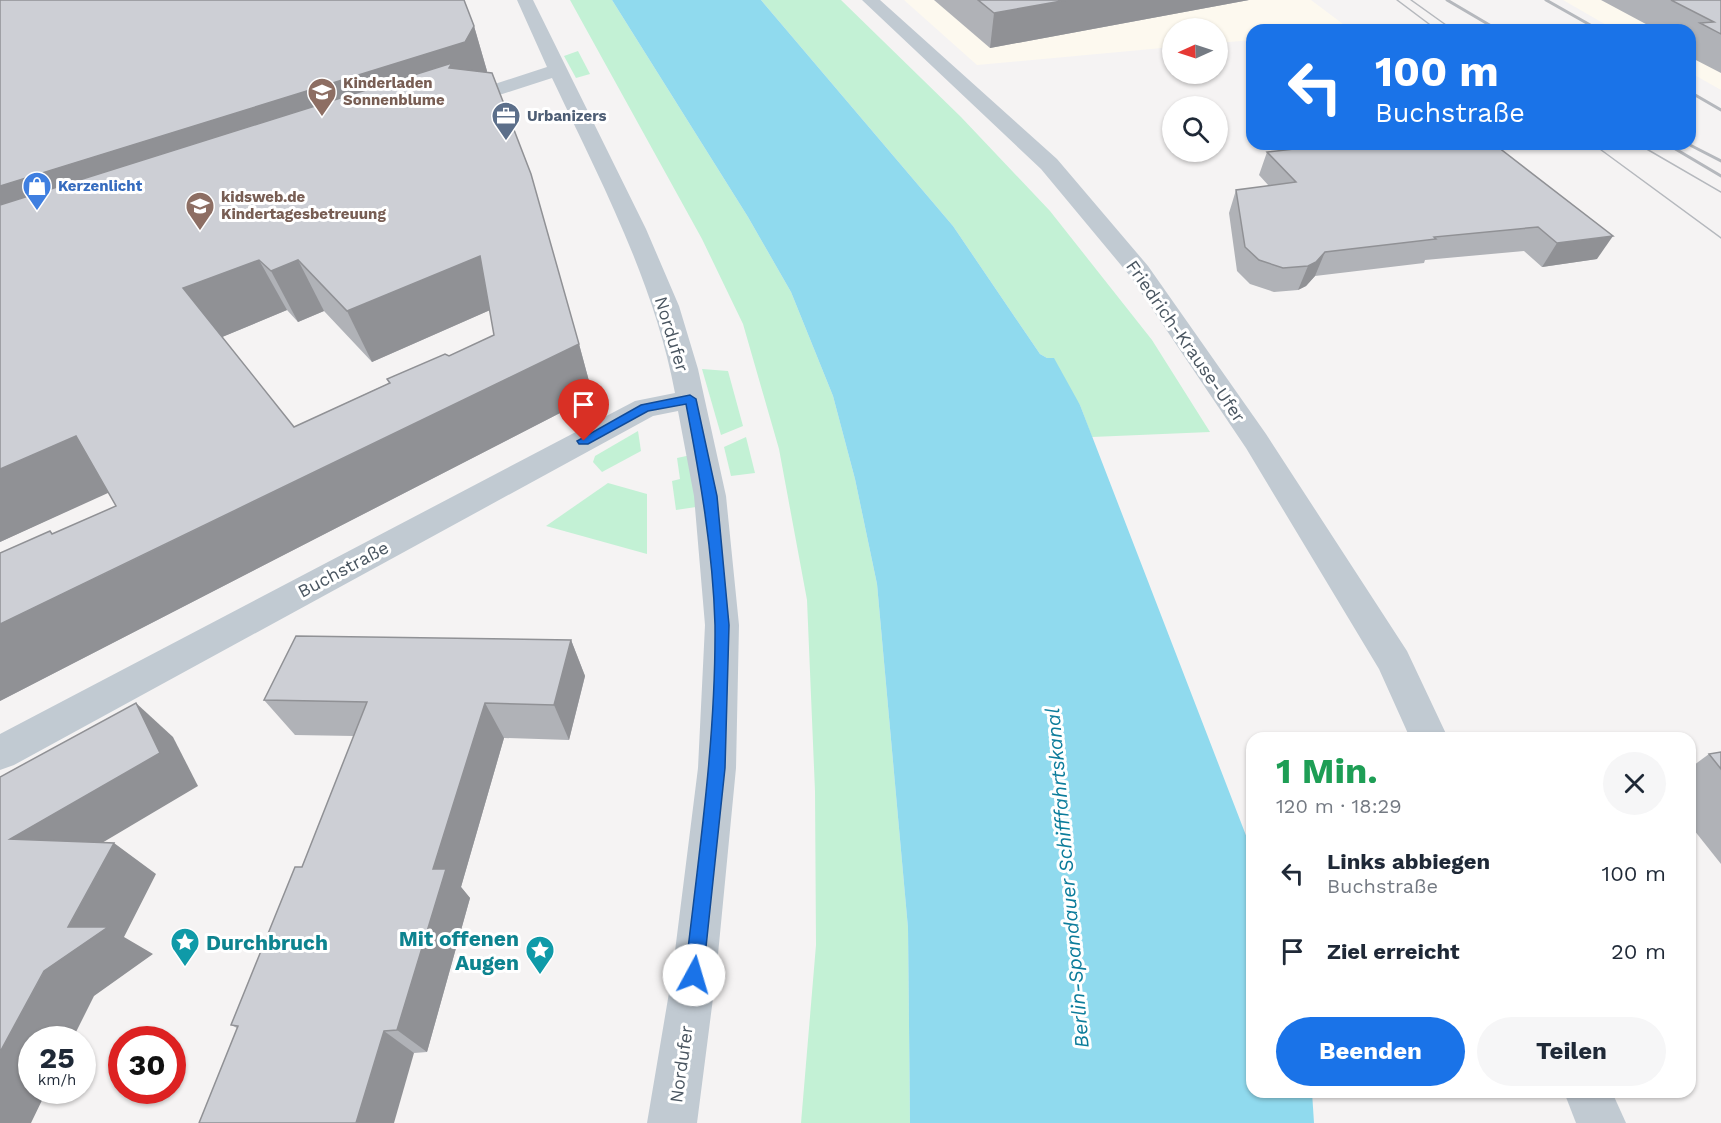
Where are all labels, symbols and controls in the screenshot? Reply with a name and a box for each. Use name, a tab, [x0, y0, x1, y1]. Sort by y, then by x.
north arrow	[1162, 18, 1228, 84]
map controls	[1162, 18, 1228, 162]
text: 100 m	[1375, 47, 1499, 96]
icon: left	[1276, 48, 1354, 126]
place label: Kinderladen Sonnenblume	[343, 74, 445, 109]
school or university icon: Kinderladen Sonnenblume	[306, 76, 338, 118]
button: search	[1162, 96, 1228, 162]
text: Buchstraße	[1375, 97, 1525, 129]
office icon: Urbanizers	[490, 100, 522, 142]
place label: Urbanizers	[527, 107, 606, 125]
shop icon: Kerzenlicht	[21, 170, 53, 212]
place label: Kerzenlicht	[58, 177, 143, 195]
place label: kidsweb.de Kindertagesbetreuung	[221, 188, 386, 223]
school or university icon: kidsweb.de Kindertagesbetreuung	[184, 190, 216, 232]
street label: Friedrich-Krause-Ufer	[1122, 256, 1250, 426]
street label: Nordufer	[651, 294, 693, 374]
pin	[558, 379, 609, 441]
icon: arrive	[567, 388, 600, 421]
street label: Buchstraße	[294, 536, 392, 602]
water label: Berlin-Spandauer Schifffahrtskanal	[1040, 707, 1094, 1049]
text: 1 Min.	[1276, 750, 1378, 792]
button: close	[1603, 752, 1666, 815]
text: 120 m · 18:29	[1276, 794, 1402, 818]
text: Links abbiegen	[1327, 849, 1490, 874]
icon: left	[1276, 857, 1309, 890]
text: 100 m	[1602, 861, 1666, 886]
text: Buchstraße	[1327, 874, 1438, 898]
place icon: Durchbruch	[169, 926, 201, 968]
place label: Mit offenen Augen	[399, 926, 519, 975]
place label: Durchbruch	[206, 930, 328, 955]
place icon: Mit offenen Augen	[524, 934, 556, 976]
icon: arrive	[1276, 935, 1309, 968]
text: Ziel erreicht	[1327, 939, 1460, 964]
text: 20 m	[1611, 939, 1666, 964]
position arrow	[662, 943, 726, 1007]
button: Beenden	[1276, 1017, 1465, 1086]
button: Teilen	[1477, 1017, 1666, 1086]
street label: Nordufer	[665, 1024, 697, 1104]
speed limit sign: 30	[108, 1026, 186, 1104]
text: 25	[39, 1040, 75, 1075]
text: km/h	[38, 1071, 76, 1089]

